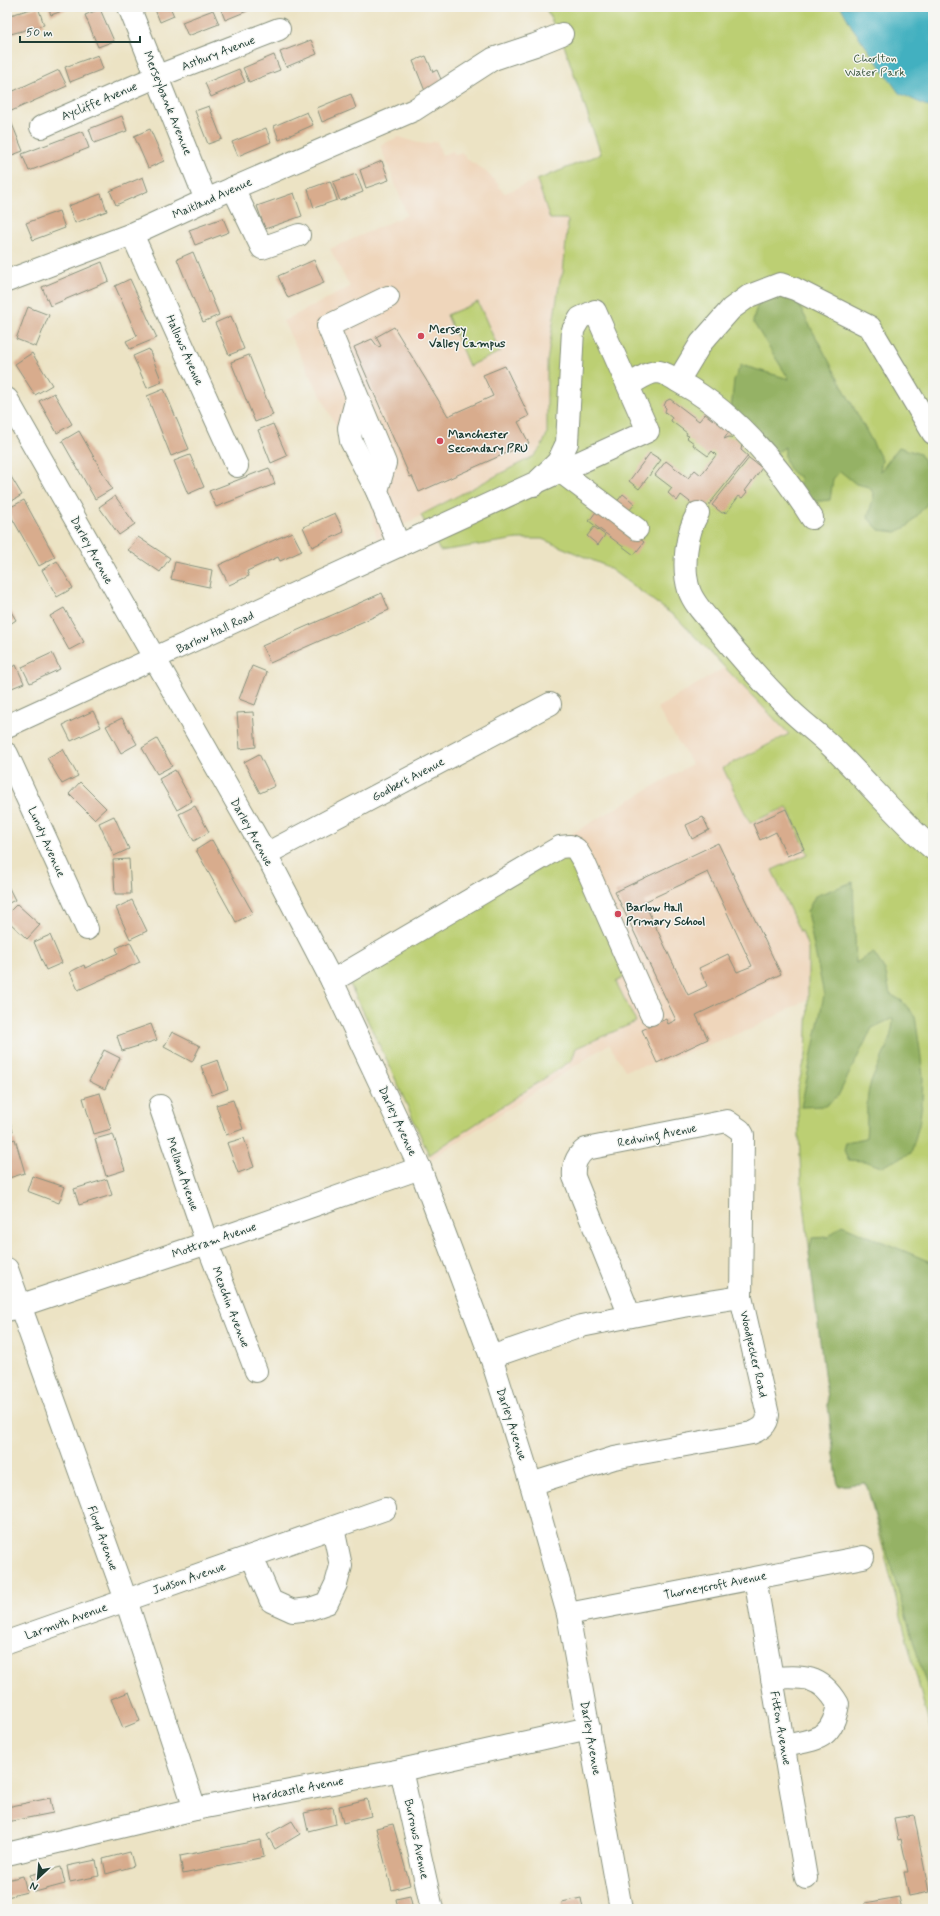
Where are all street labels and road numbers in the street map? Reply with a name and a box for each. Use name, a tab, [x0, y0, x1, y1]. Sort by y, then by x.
street label: Astbury Avenue	[179, 33, 257, 75]
street label: Merseybank Avenue	[139, 49, 195, 158]
street label: Aycliffe Avenue	[59, 79, 140, 125]
street label: Maitland Avenue	[170, 174, 255, 224]
street label: Hallows Avenue	[161, 313, 207, 389]
street label: Darley Avenue	[66, 514, 117, 588]
street label: Barlow Hall Road	[174, 608, 257, 658]
street label: Godbert Avenue	[369, 754, 448, 806]
street label: Darley Avenue	[226, 796, 277, 870]
street label: Lundy Avenue	[23, 805, 69, 880]
street label: Darley Avenue	[374, 1084, 420, 1159]
street label: Redwing Avenue	[616, 1120, 699, 1153]
street label: Melland Avenue	[162, 1135, 202, 1214]
street label: Mottram Avenue	[170, 1219, 259, 1263]
street label: Meachin Avenue	[207, 1265, 253, 1350]
street label: Woodpecker Road	[735, 1309, 771, 1399]
street label: Darley Avenue	[492, 1386, 530, 1463]
street label: Floyd Avenue	[83, 1504, 121, 1573]
street label: Judson Avenue	[151, 1559, 228, 1599]
street label: Thorneycroft Avenue	[662, 1568, 768, 1604]
street label: Larmuth Avenue	[23, 1600, 110, 1644]
street label: Fitton Avenue	[766, 1690, 794, 1766]
street label: Darley Avenue	[576, 1700, 604, 1777]
street label: Hardcastle Avenue	[251, 1773, 345, 1807]
street label: Burrows Avenue	[400, 1798, 432, 1881]

